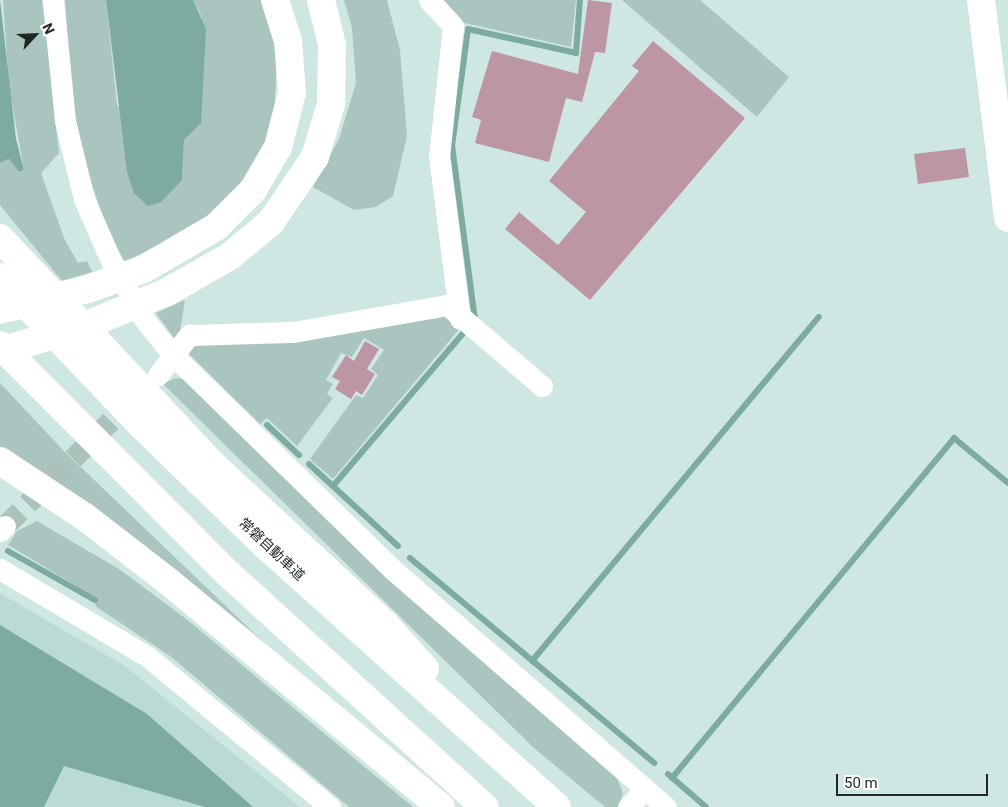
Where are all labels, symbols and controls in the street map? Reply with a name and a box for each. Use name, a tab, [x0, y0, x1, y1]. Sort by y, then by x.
north arrow	[10, 10, 60, 60]
text: N	[39, 21, 58, 37]
street label: 常磐自動車道	[236, 514, 308, 584]
scale bar	[838, 764, 990, 796]
text: 50 m	[844, 774, 878, 792]

